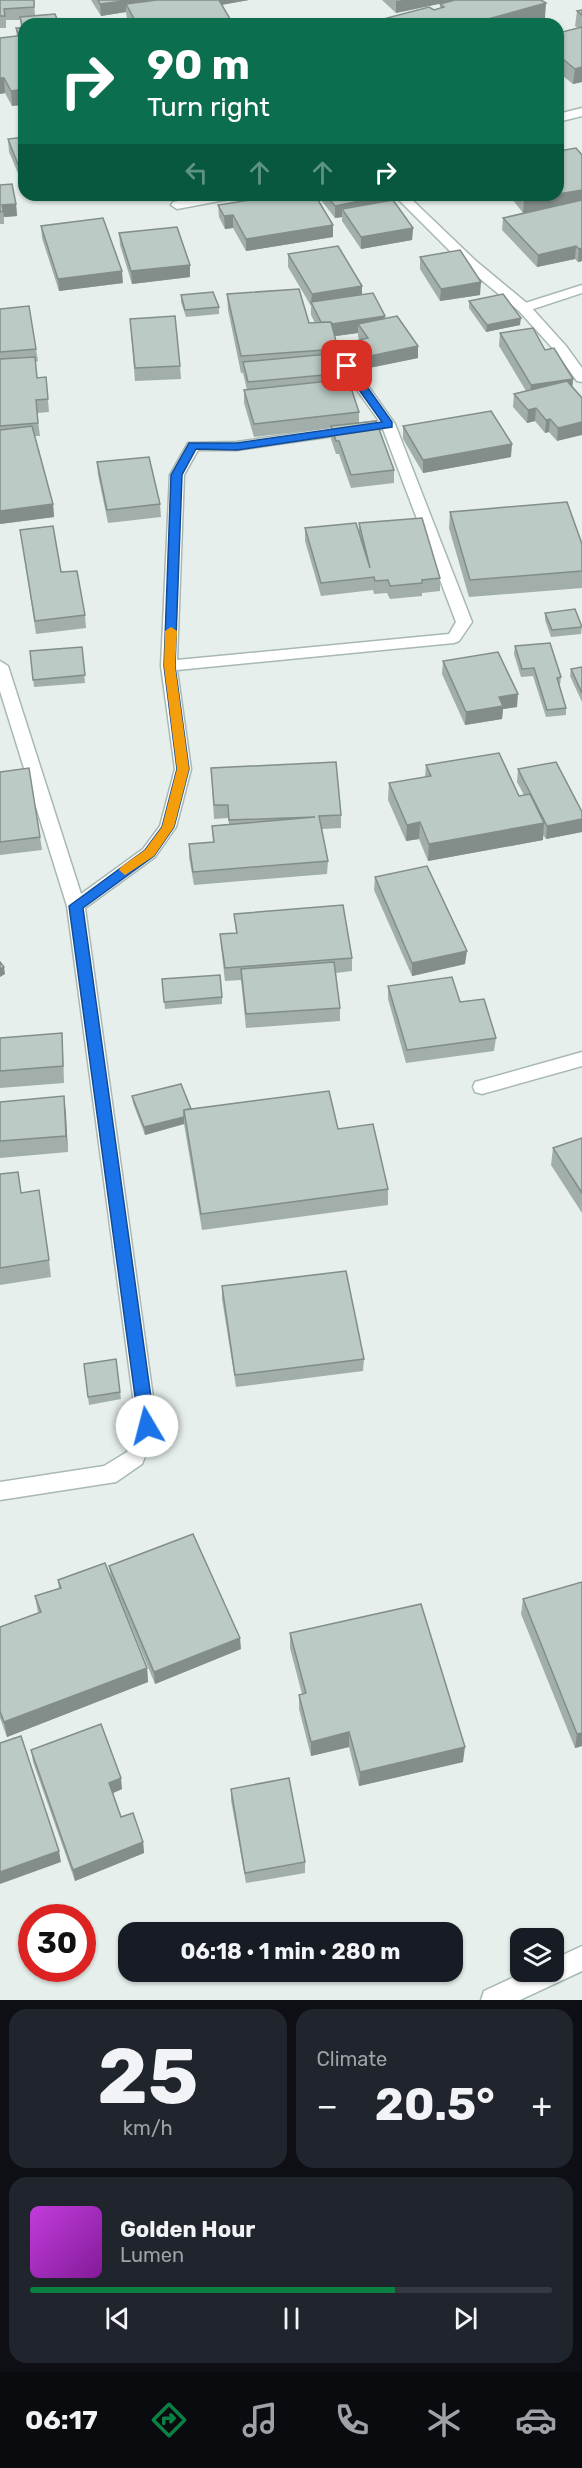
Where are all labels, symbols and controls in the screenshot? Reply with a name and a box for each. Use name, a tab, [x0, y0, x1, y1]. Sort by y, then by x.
text: 90 m	[147, 40, 250, 90]
icon: right	[48, 42, 126, 120]
text: Turn right	[147, 91, 270, 123]
icon: left	[180, 156, 213, 189]
icon: ahead	[243, 156, 276, 189]
icon: ahead	[306, 156, 339, 189]
icon: right	[369, 156, 402, 189]
pin	[321, 340, 372, 391]
icon: arrive	[330, 349, 363, 382]
position arrow	[115, 1394, 179, 1458]
speed limit sign: 30	[18, 1904, 96, 1982]
map controls	[510, 1928, 564, 1982]
button: layers	[510, 1928, 564, 1982]
text: 06:18 · 1 min · 280 m	[180, 1938, 401, 1965]
text: 25	[97, 2030, 198, 2123]
text: Climate	[317, 2047, 387, 2071]
text: 20.5°	[375, 2078, 495, 2131]
text: −	[317, 2086, 338, 2125]
text: +	[531, 2086, 552, 2125]
text: km/h	[123, 2116, 173, 2140]
text: Golden Hour	[120, 2216, 255, 2243]
text: Lumen	[120, 2243, 184, 2267]
icon: previous	[101, 2302, 134, 2335]
icon: pause	[275, 2302, 308, 2335]
icon: next	[449, 2302, 482, 2335]
icon: directions	[148, 2399, 190, 2441]
icon: music	[239, 2399, 281, 2441]
icon: phone	[331, 2399, 373, 2441]
icon: climate	[423, 2399, 465, 2441]
icon: car	[515, 2399, 557, 2441]
text: 06:17	[25, 2404, 98, 2436]

